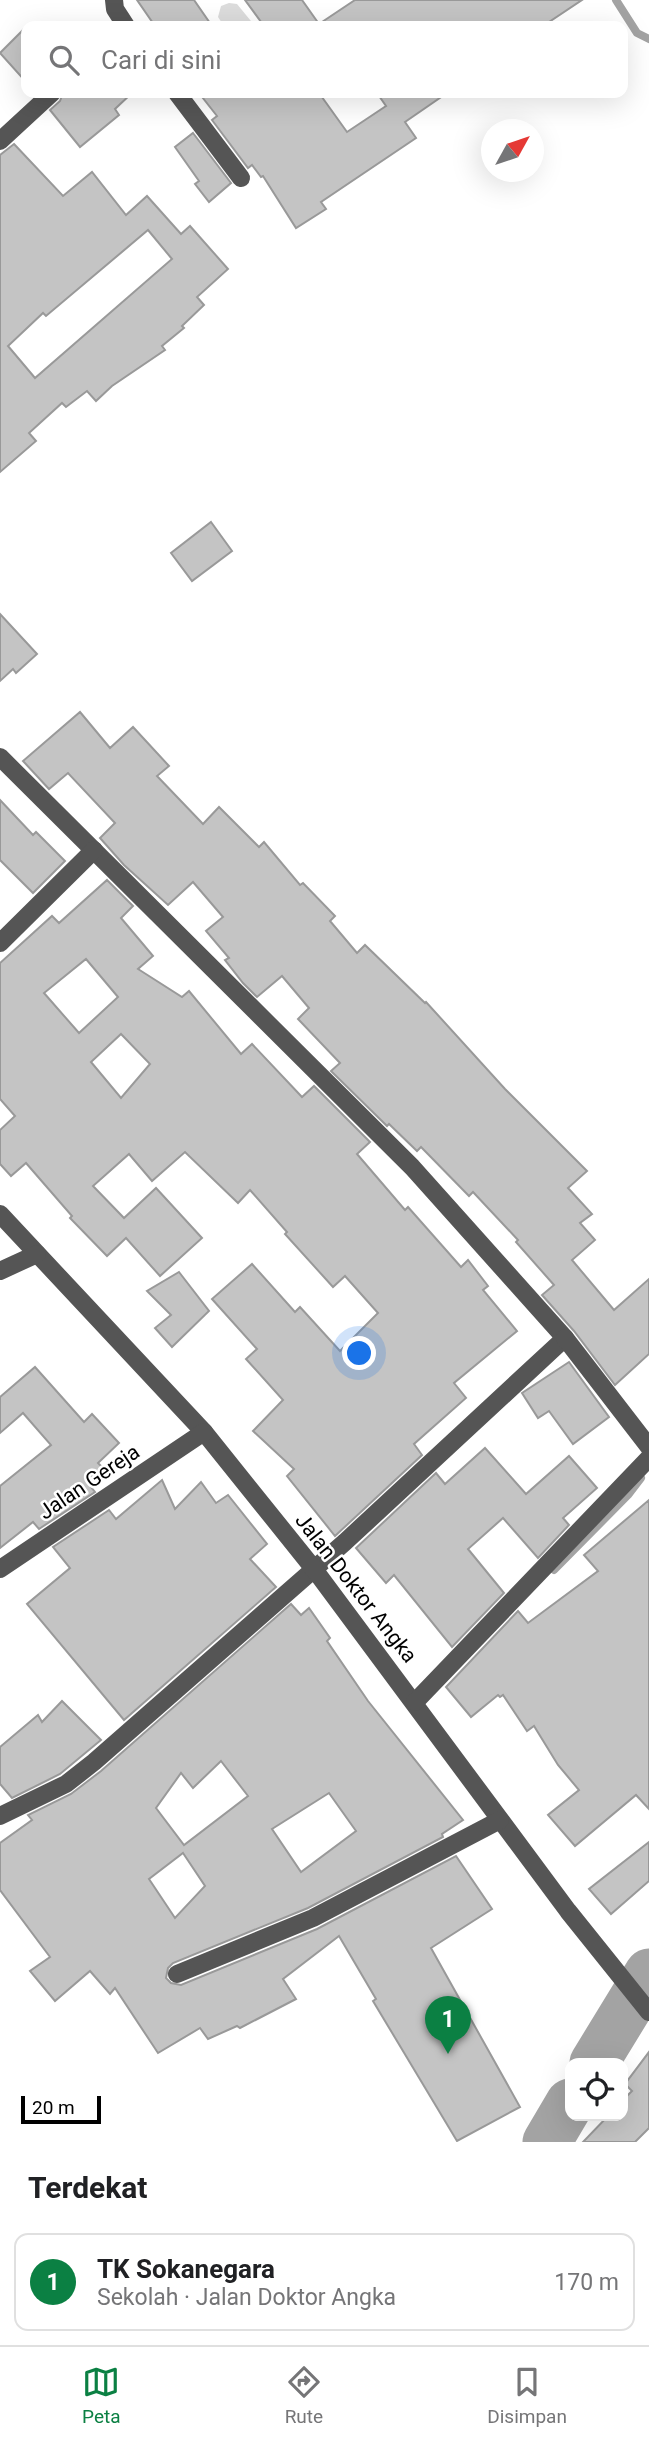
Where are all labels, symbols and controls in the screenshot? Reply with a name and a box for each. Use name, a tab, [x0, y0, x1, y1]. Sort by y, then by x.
search box	[21, 21, 628, 98]
icon: search	[45, 41, 83, 79]
text: Cari di sini	[101, 45, 222, 75]
north arrow	[481, 119, 544, 182]
your location	[342, 1336, 376, 1370]
street label: Jalan Gereja	[34, 1440, 144, 1524]
street label: Jalan Doktor Angka	[290, 1509, 422, 1667]
pin: 1	[425, 1996, 471, 2054]
map controls	[565, 2058, 628, 2121]
button: locate	[565, 2058, 628, 2121]
scale bar	[21, 2093, 102, 2125]
text: 20 m	[32, 2096, 75, 2119]
text: Terdekat	[28, 2170, 147, 2205]
text: TK Sokanegara	[97, 2254, 275, 2284]
text: 1	[46, 2269, 60, 2296]
text: 170 m	[554, 2269, 619, 2296]
text: Sekolah · Jalan Doktor Angka	[97, 2284, 396, 2311]
tab: Peta	[82, 2363, 121, 2428]
tab: Rute	[285, 2363, 323, 2428]
tab: Disimpan	[487, 2363, 567, 2428]

